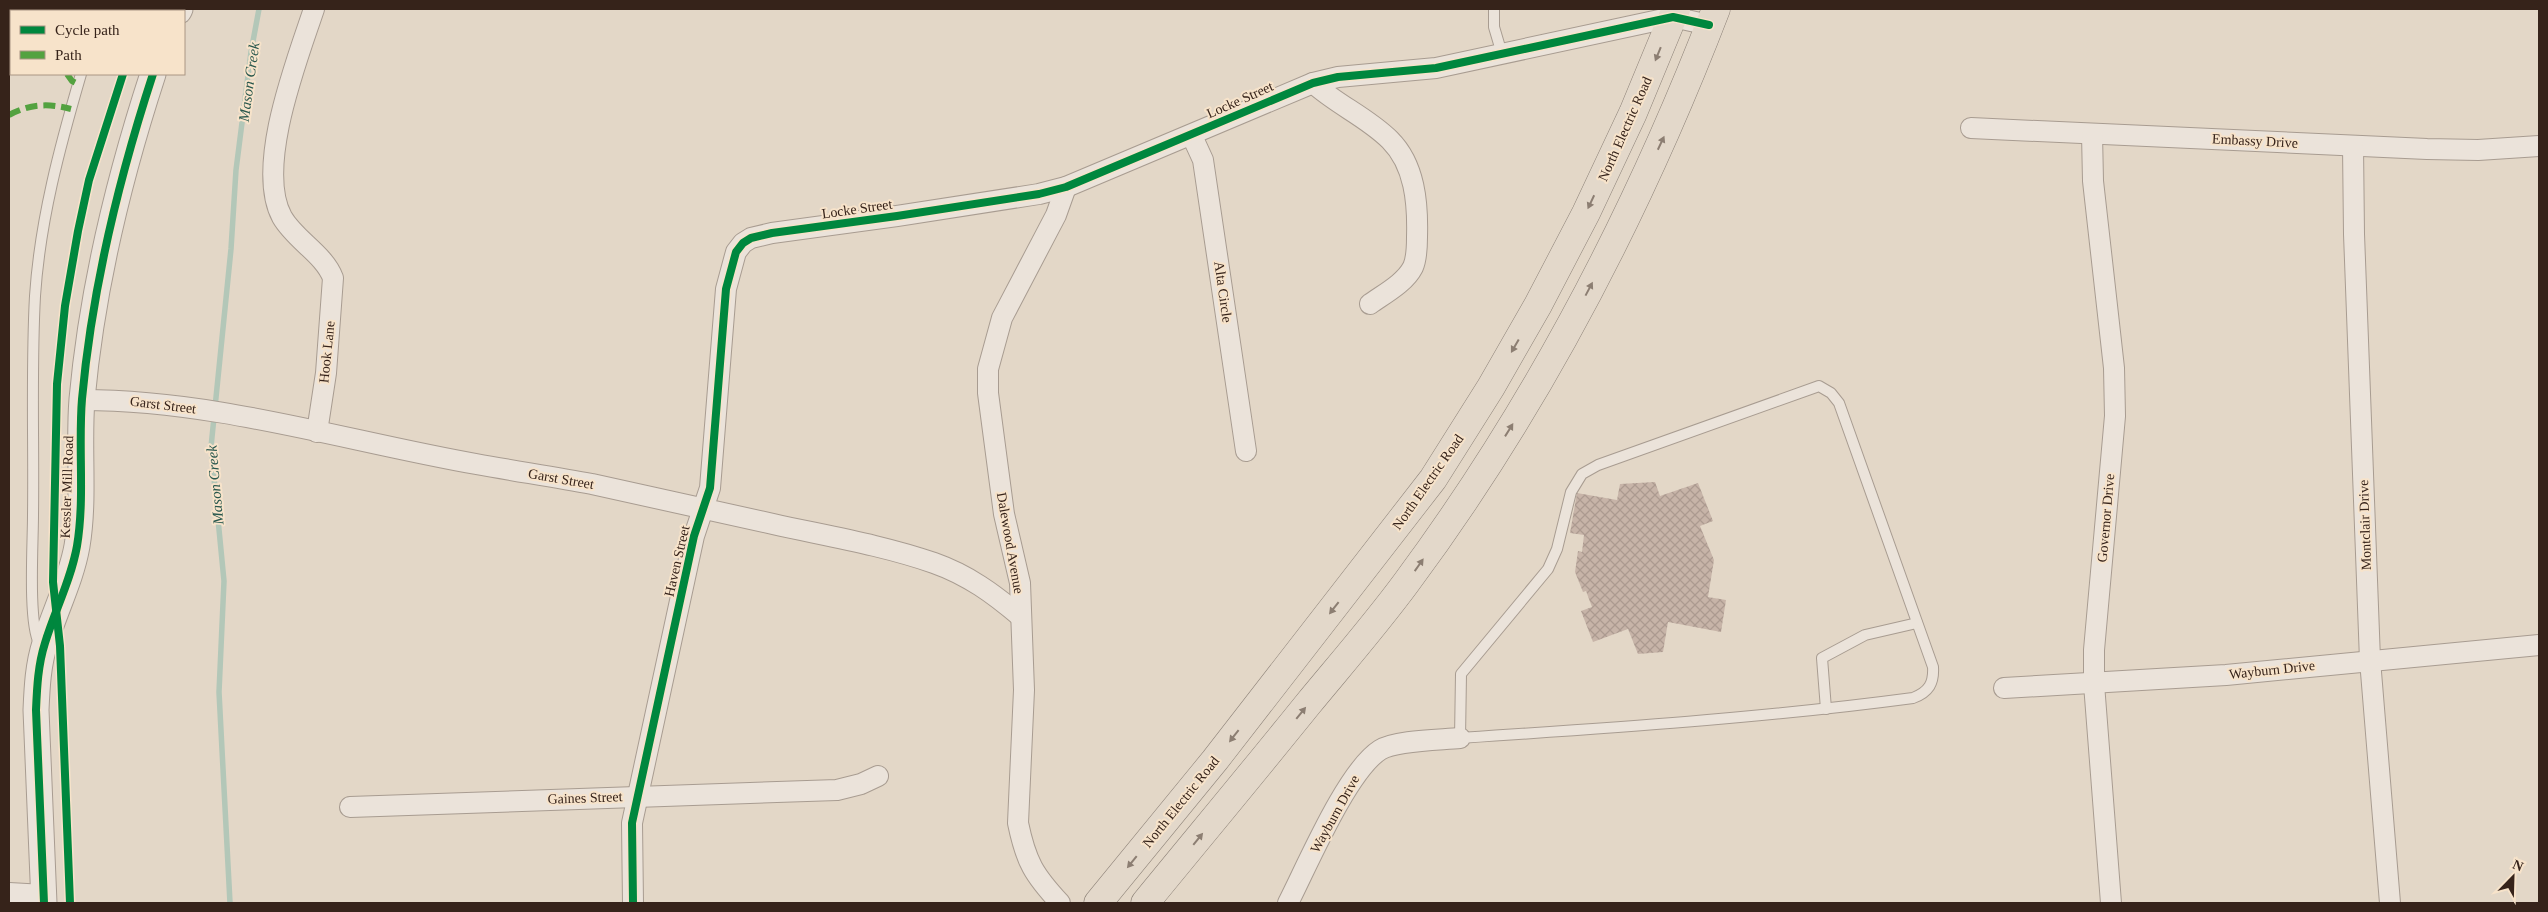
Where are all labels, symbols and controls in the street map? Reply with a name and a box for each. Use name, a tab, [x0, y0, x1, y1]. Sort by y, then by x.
legend	[10, 10, 185, 75]
text: Cycle path	[55, 22, 120, 38]
water label: Mason Creek	[235, 41, 263, 124]
text: Path	[55, 47, 82, 63]
one-way arrow	[1653, 47, 1661, 61]
street label: North Electric Road	[1595, 74, 1655, 184]
street label: Locke Street	[1204, 79, 1276, 121]
street label: Embassy Drive	[2212, 131, 2298, 151]
one-way arrow	[1657, 136, 1665, 150]
one-way arrow	[1587, 195, 1595, 209]
street label: Locke Street	[821, 197, 893, 221]
street label: Alta Circle	[1211, 260, 1235, 324]
one-way arrow	[1585, 281, 1593, 296]
street label: Hook Lane	[316, 320, 338, 384]
one-way arrow	[1511, 338, 1519, 353]
street label: Garst Street	[129, 394, 197, 417]
one-way arrow	[1504, 423, 1513, 436]
street label: North Electric Road	[1390, 432, 1466, 532]
street label: Kessler Mill Road	[58, 435, 76, 539]
water label: Mason Creek	[204, 444, 227, 526]
street label: Garst Street	[527, 466, 595, 492]
street label: Governor Drive	[2095, 473, 2117, 563]
street label: Montclair Drive	[2356, 479, 2374, 571]
street label: Dalewood Avenue	[994, 491, 1026, 595]
street label: Haven Street	[662, 524, 693, 598]
one-way arrow	[1414, 558, 1424, 572]
one-way arrow	[1329, 601, 1340, 614]
street label: Wayburn Drive	[2228, 658, 2316, 682]
one-way arrow	[1296, 707, 1307, 720]
one-way arrow	[1228, 729, 1239, 742]
street label: North Electric Road	[1140, 753, 1222, 851]
street label: Wayburn Drive	[1308, 773, 1362, 855]
street label: Gaines Street	[547, 789, 623, 807]
one-way arrow	[1193, 832, 1204, 845]
north arrow	[2488, 852, 2538, 902]
one-way arrow	[1126, 855, 1137, 868]
text: N	[2510, 857, 2525, 874]

